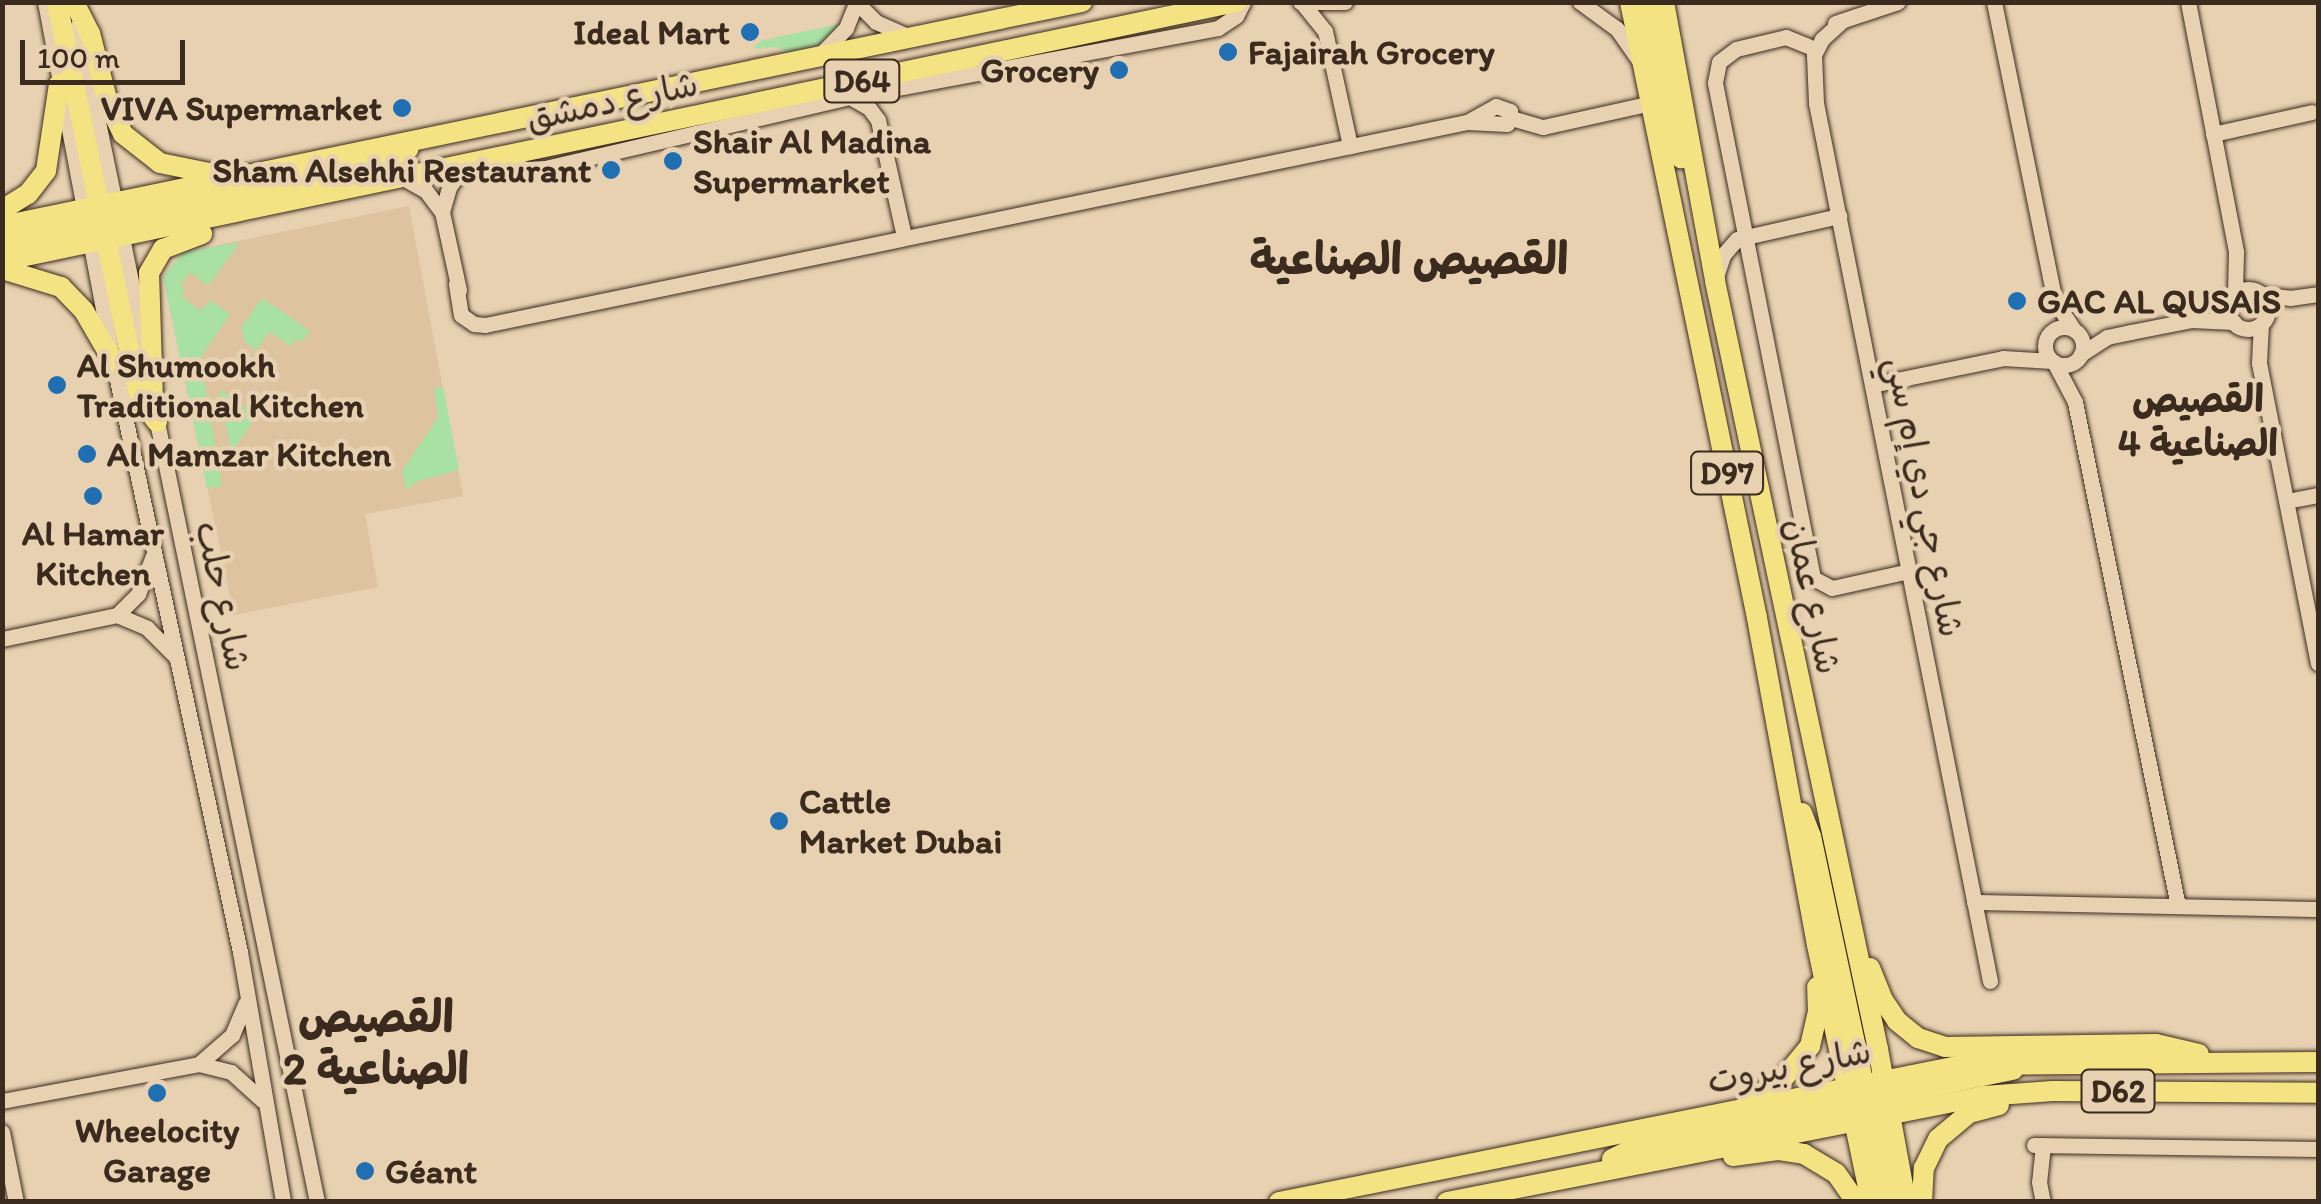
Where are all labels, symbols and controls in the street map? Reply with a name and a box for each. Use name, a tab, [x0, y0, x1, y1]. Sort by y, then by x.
place label: Ideal Mart	[573, 11, 730, 53]
scale bar	[25, 20, 190, 82]
marker: Ideal Mart	[739, 21, 761, 43]
place label: Fajairah Grocery	[1248, 31, 1495, 73]
text: 100 m	[37, 39, 120, 76]
marker: Fajairah Grocery	[1217, 41, 1239, 63]
place label: Grocery	[980, 49, 1099, 91]
road number: D64	[822, 54, 902, 108]
marker: Grocery	[1108, 59, 1130, 81]
street label: شارع دمشق	[523, 62, 701, 140]
place label: VIVA Supermarket	[101, 87, 382, 129]
marker: VIVA Supermarket	[391, 97, 413, 119]
place label: Shair Al Madina Supermarket	[693, 120, 931, 202]
place label: Sham Alsehhi Restaurant	[211, 149, 591, 191]
marker: Shair Al Madina Supermarket	[662, 150, 684, 172]
marker: Sham Alsehhi Restaurant	[600, 159, 622, 181]
district label: القصيص الصناعية	[1249, 232, 1569, 286]
place label: GAC AL QUSAIS	[2037, 280, 2285, 322]
marker: GAC AL QUSAIS	[2006, 290, 2028, 312]
place label: Al Shumookh Traditional Kitchen	[77, 344, 364, 426]
street label: شارع جي دي إم سي	[1877, 353, 1973, 641]
marker: Al Shumookh Traditional Kitchen	[46, 374, 68, 396]
district label: القصيص الصناعية 4	[2118, 377, 2278, 466]
place label: Al Mamzar Kitchen	[107, 433, 393, 475]
marker: Al Mamzar Kitchen	[76, 443, 98, 465]
road number: D97	[1690, 446, 1764, 500]
marker: Al Hamar Kitchen	[82, 485, 104, 507]
place label: Al Hamar Kitchen	[22, 512, 164, 594]
street label: شارع عمان	[1776, 514, 1850, 678]
street label: شارع حلب	[187, 517, 259, 675]
place label: Cattle Market Dubai	[799, 780, 1001, 862]
marker: Cattle Market Dubai	[768, 810, 790, 832]
district label: القصيص الصناعية 2	[283, 990, 469, 1096]
street label: شارع بيروت	[1704, 1030, 1874, 1102]
road number: D62	[2080, 1064, 2156, 1118]
marker: Wheelocity Garage	[146, 1082, 168, 1104]
place label: Wheelocity Garage	[75, 1109, 239, 1191]
place label: Géant	[385, 1150, 477, 1192]
marker: Géant	[354, 1160, 376, 1182]

